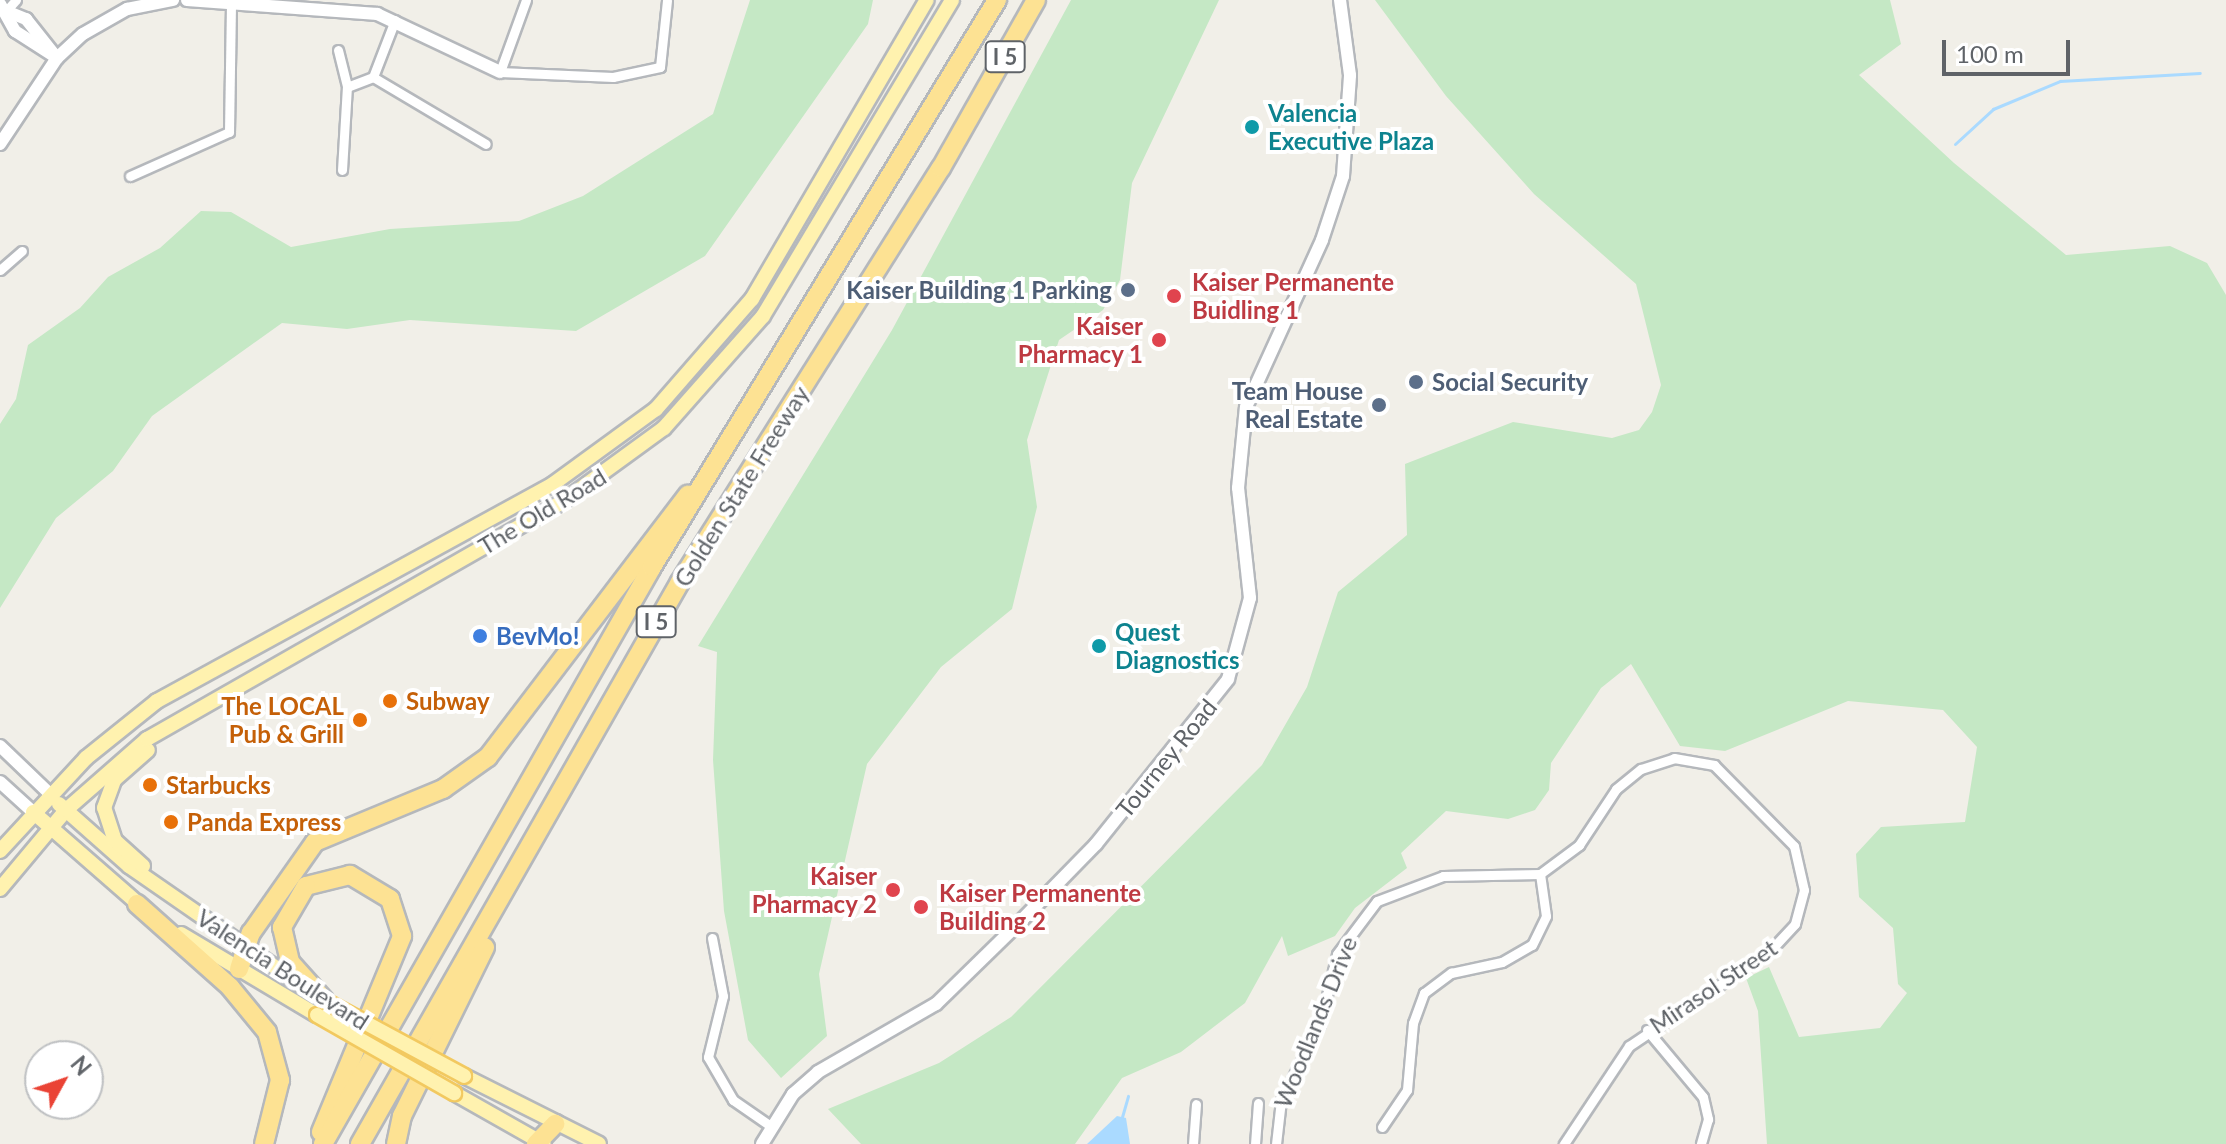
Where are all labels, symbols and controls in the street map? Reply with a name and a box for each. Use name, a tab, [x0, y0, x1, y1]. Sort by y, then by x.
scale bar	[1946, 24, 2074, 74]
road number: I 5	[983, 39, 1027, 75]
text: 100 m	[1956, 39, 2024, 68]
place label: Valencia Executive Plaza	[1268, 99, 1434, 155]
marker: Valencia Executive Plaza	[1243, 118, 1261, 136]
place label: Kaiser Permanente Buidling 1	[1192, 268, 1395, 324]
place label: Kaiser Building 1 Parking	[846, 276, 1112, 304]
marker: Kaiser Building 1 Parking	[1119, 281, 1137, 299]
marker: Kaiser Permanente Buidling 1	[1163, 285, 1185, 307]
place label: Kaiser Pharmacy 1	[1017, 312, 1143, 368]
marker: Kaiser Pharmacy 1	[1150, 331, 1168, 349]
place label: Social Security	[1432, 368, 1588, 396]
marker: Social Security	[1407, 373, 1425, 391]
place label: Team House Real Estate	[1232, 377, 1363, 433]
street label: Golden State Freeway	[668, 380, 814, 592]
marker: Team House Real Estate	[1370, 396, 1388, 414]
street label: The Old Road	[473, 462, 611, 560]
road number: I 5	[634, 604, 678, 640]
place label: Quest Diagnostics	[1115, 618, 1239, 674]
place label: BevMo!	[496, 622, 579, 650]
marker: BevMo!	[471, 627, 489, 645]
marker: Quest Diagnostics	[1090, 637, 1108, 655]
place label: Subway	[406, 687, 490, 715]
place label: The LOCAL Pub & Grill	[221, 692, 344, 748]
marker: Subway	[381, 692, 399, 710]
street label: Tourney Road	[1109, 693, 1223, 823]
marker: The LOCAL Pub & Grill	[351, 711, 369, 729]
place label: Starbucks	[166, 771, 271, 799]
marker: Starbucks	[141, 776, 159, 794]
place label: Panda Express	[187, 808, 341, 836]
marker: Panda Express	[162, 813, 180, 831]
place label: Kaiser Pharmacy 2	[751, 862, 877, 918]
place label: Kaiser Permanente Building 2	[939, 879, 1142, 935]
marker: Kaiser Pharmacy 2	[884, 881, 902, 899]
marker: Kaiser Permanente Building 2	[910, 896, 932, 918]
street label: Valencia Boulevard	[191, 903, 375, 1035]
street label: Woodlands Drive	[1267, 932, 1363, 1112]
street label: Mirasol Street	[1644, 933, 1782, 1039]
north arrow	[24, 1040, 104, 1120]
text: N	[65, 1050, 97, 1081]

